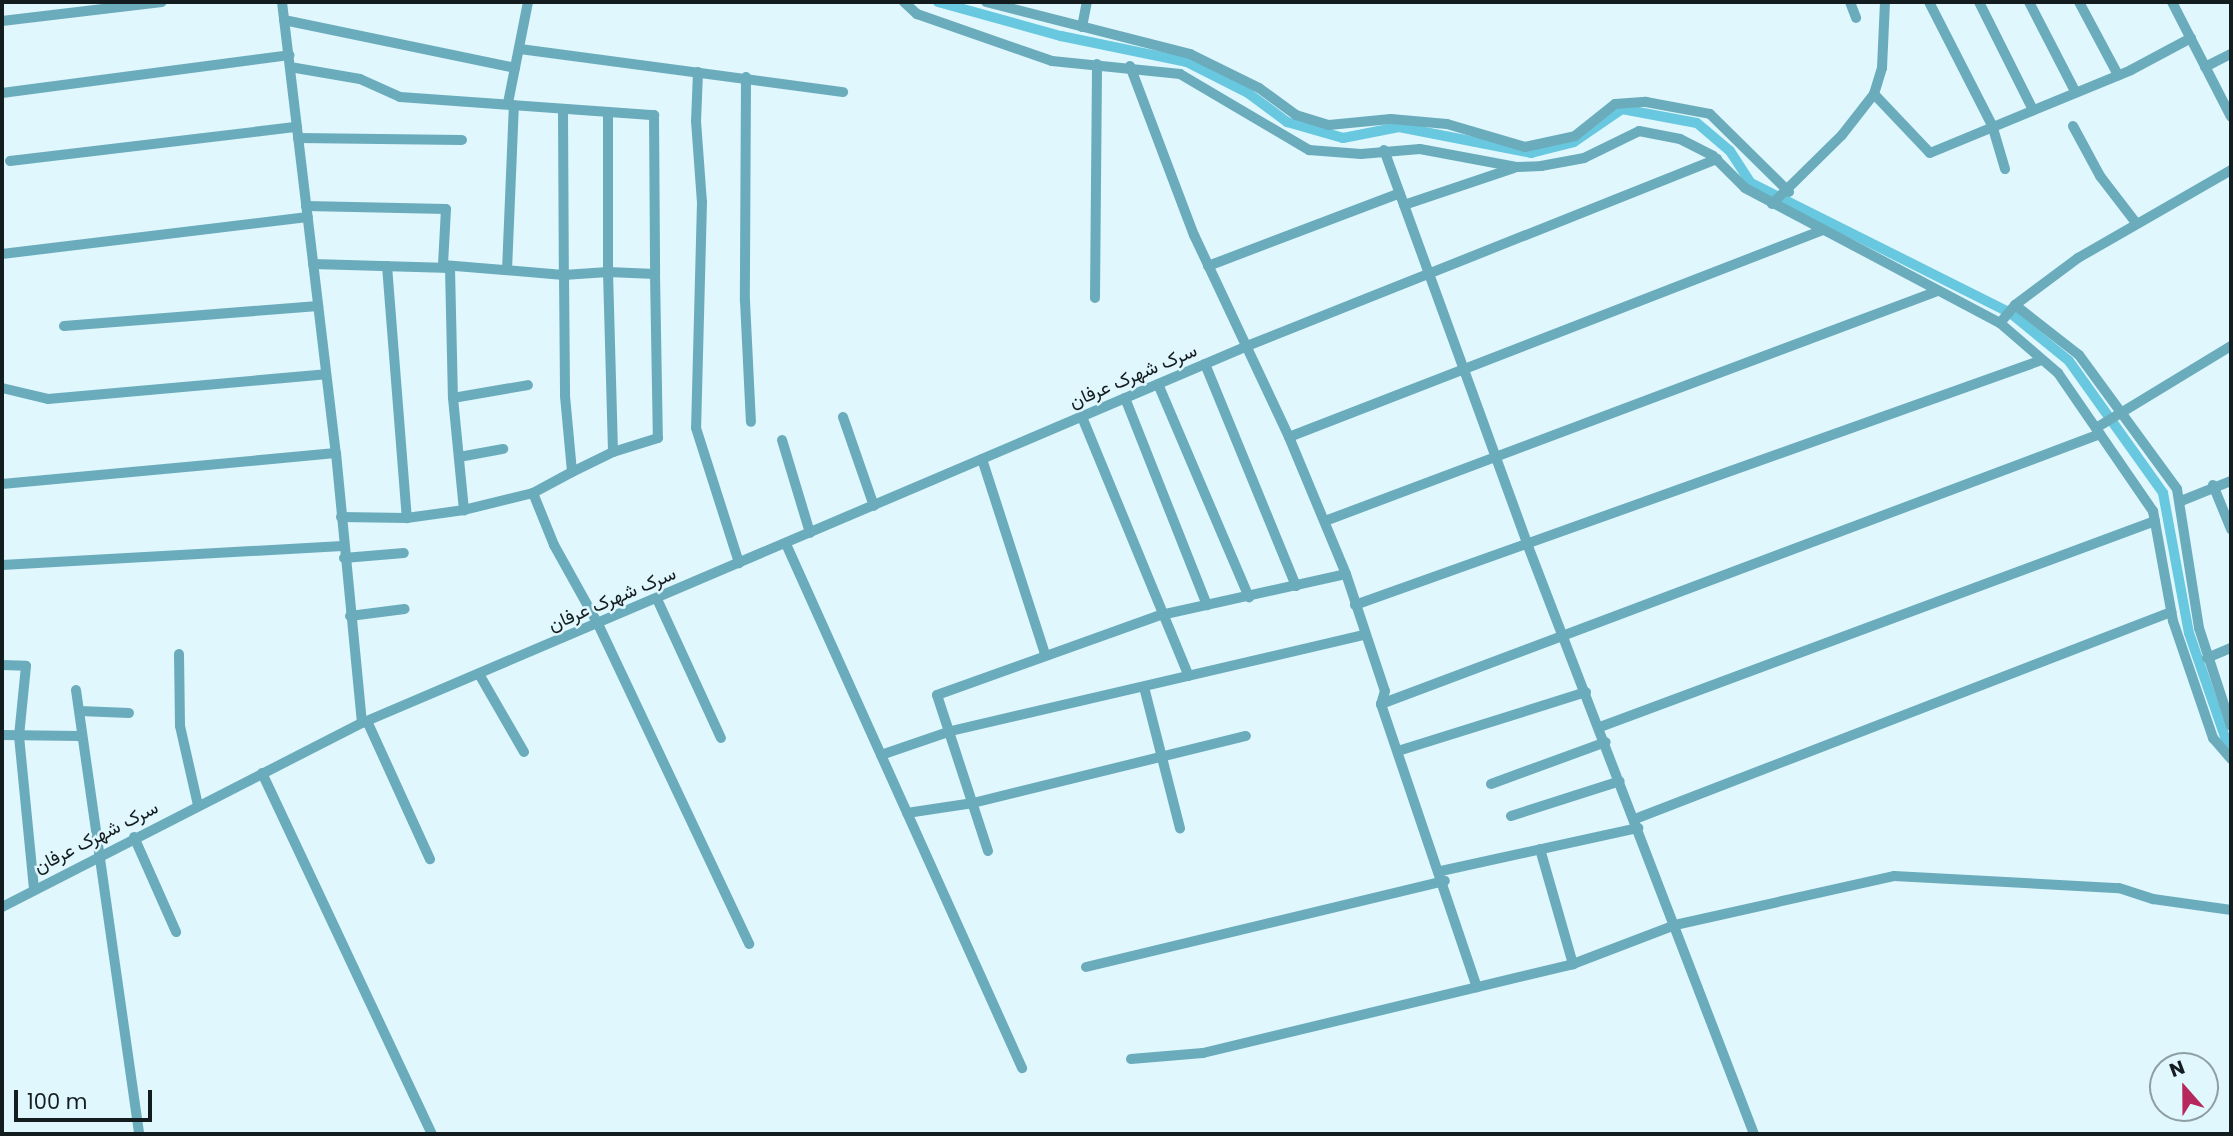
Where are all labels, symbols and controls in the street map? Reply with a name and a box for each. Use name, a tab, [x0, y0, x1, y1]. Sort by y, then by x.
street label: سرک شهرک عرفان	[1066, 339, 1200, 413]
street label: سرک شهرک عرفان	[545, 562, 679, 636]
street label: سرک شهرک عرفان	[30, 796, 162, 878]
north arrow	[2149, 1052, 2219, 1122]
text: N	[2165, 1054, 2189, 1084]
scale bar	[18, 1076, 156, 1120]
text: 100 m	[27, 1087, 87, 1116]

